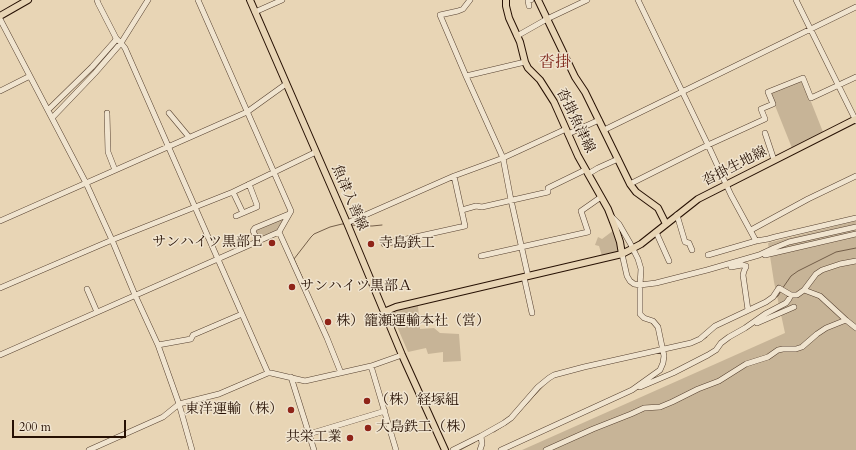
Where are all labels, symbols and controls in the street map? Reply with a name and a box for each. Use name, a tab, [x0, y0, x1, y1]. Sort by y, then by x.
district label: 沓掛	[539, 53, 571, 73]
street label: 沓掛魚津線	[552, 86, 598, 156]
street label: 沓掛生地線	[700, 144, 770, 190]
street label: 魚津入善線	[328, 163, 370, 233]
place label: サンハイツ黒部Ｅ	[152, 235, 264, 251]
place label: 寺島鉄工	[379, 236, 435, 252]
marker: サンハイツ黒部Ｅ	[267, 238, 277, 248]
marker: 寺島鉄工	[366, 239, 376, 249]
place label: サンハイツ黒部Ａ	[300, 279, 412, 295]
marker: サンハイツ黒部Ａ	[287, 282, 297, 292]
place label: 株）籠瀬運輸本社（営）	[336, 314, 490, 330]
marker: 株）籠瀬運輸本社（営）	[323, 317, 333, 327]
place label: （株）経塚組	[375, 393, 459, 409]
marker: （株）経塚組	[362, 396, 372, 406]
place label: 東洋運輸（株）	[185, 402, 283, 418]
marker: 東洋運輸（株）	[286, 405, 296, 415]
scale bar	[14, 412, 128, 438]
text: 200 m	[19, 419, 51, 435]
place label: 大島鉄工（株）	[376, 420, 474, 436]
marker: 大島鉄工（株）	[363, 423, 373, 433]
place label: 共栄工業	[286, 430, 342, 446]
marker: 共栄工業	[345, 433, 355, 443]

